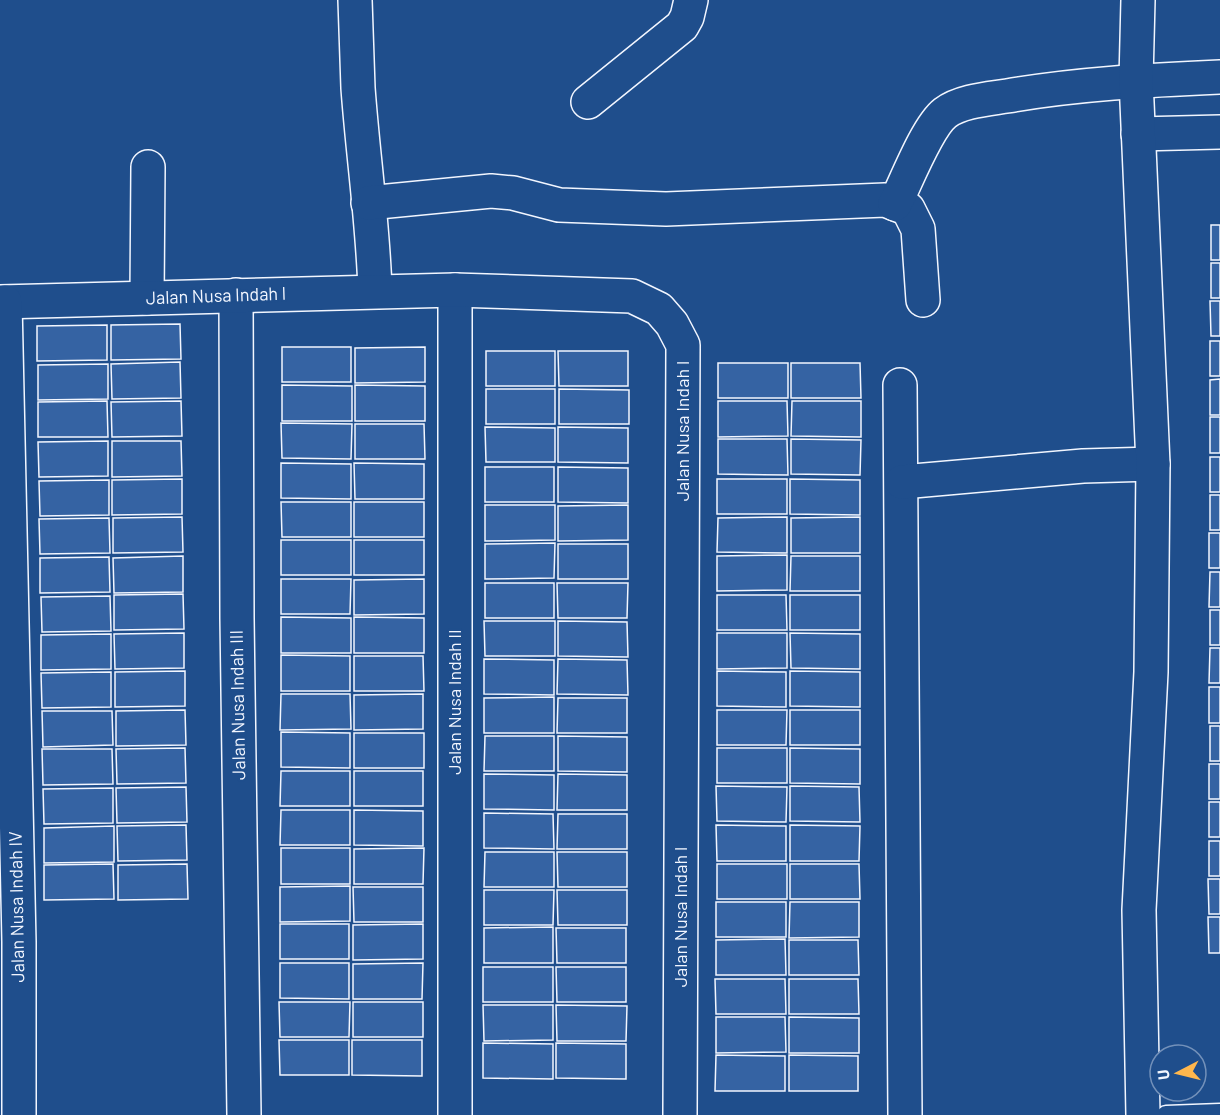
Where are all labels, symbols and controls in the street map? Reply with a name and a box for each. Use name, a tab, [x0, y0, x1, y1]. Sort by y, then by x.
street label: Jalan Nusa Indah I	[145, 282, 287, 308]
street label: Jalan Nusa Indah I	[671, 361, 693, 501]
street label: Jalan Nusa Indah II	[443, 629, 465, 775]
street label: Jalan Nusa Indah III	[225, 630, 249, 780]
street label: Jalan Nusa Indah IV	[4, 831, 28, 983]
street label: Jalan Nusa Indah I	[669, 847, 691, 987]
north arrow	[1148, 1043, 1208, 1103]
text: U	[1153, 1069, 1173, 1081]

